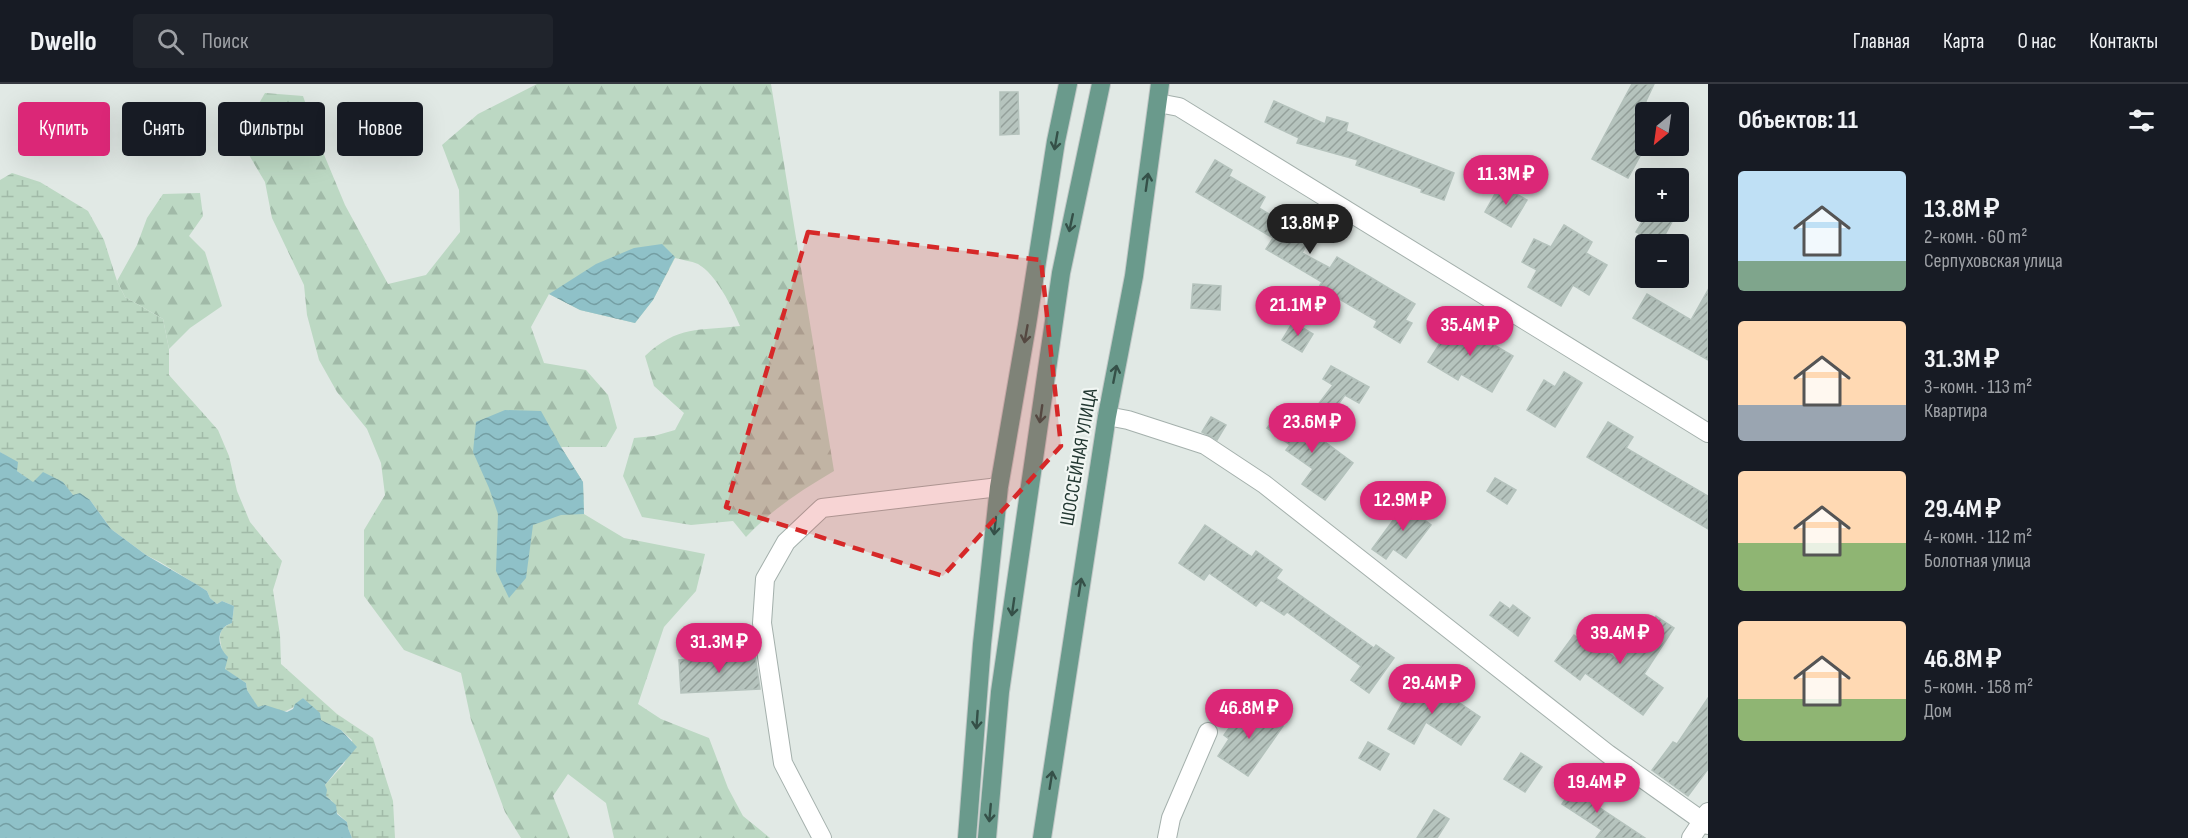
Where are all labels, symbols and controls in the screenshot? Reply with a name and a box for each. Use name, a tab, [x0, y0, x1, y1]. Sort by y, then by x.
search box	[133, 14, 553, 68]
text: Dwello	[30, 25, 97, 58]
icon: search	[154, 25, 187, 58]
text: Поиск	[202, 28, 248, 55]
text: Главная	[1853, 29, 1910, 54]
text: Карта	[1943, 29, 1984, 54]
text: О нас	[2017, 29, 2056, 54]
text: Контакты	[2089, 29, 2158, 54]
chip: Купить	[18, 102, 110, 156]
chip: Снять	[122, 102, 206, 156]
chip: Фильтры	[218, 102, 325, 156]
chip: Новое	[337, 102, 423, 156]
north arrow	[1635, 102, 1689, 156]
map controls	[1635, 102, 1689, 288]
icon: filters	[2125, 104, 2158, 137]
text: Объектов: 11	[1738, 105, 1858, 136]
one-way arrow	[1050, 131, 1061, 151]
pin: 11.3M ₽	[1451, 155, 1561, 206]
text: 11.3M ₽	[1477, 162, 1535, 186]
button: +	[1635, 168, 1689, 222]
one-way arrow	[1141, 173, 1152, 192]
text: 13.8M ₽	[1924, 194, 2000, 225]
icon: home	[1786, 195, 1858, 267]
pin: 13.8M ₽	[1255, 204, 1365, 255]
text: 13.8M ₽	[1281, 211, 1339, 235]
one-way arrow	[1065, 213, 1076, 233]
text: 2-комн. · 60 m²	[1924, 225, 2027, 249]
button: −	[1635, 234, 1689, 288]
text: Серпуховская улица	[1924, 249, 2063, 273]
pin: 21.1M ₽	[1243, 286, 1353, 337]
text: 21.1M ₽	[1269, 293, 1327, 317]
pin: 35.4M ₽	[1415, 306, 1525, 357]
text: 35.4M ₽	[1440, 313, 1500, 337]
one-way arrow	[1020, 324, 1031, 343]
text: 31.3M ₽	[1924, 344, 2000, 375]
icon: home	[1786, 345, 1858, 417]
one-way arrow	[1110, 365, 1121, 385]
text: 3-комн. · 113 m²	[1924, 375, 2032, 399]
street label: ШОССЕЙНАЯ УЛИЦА	[1055, 386, 1103, 528]
text: Квартира	[1924, 399, 1988, 423]
one-way arrow	[1035, 403, 1046, 423]
pin: 23.6M ₽	[1257, 403, 1367, 454]
text: 23.6M ₽	[1283, 410, 1341, 434]
pin: 12.9M ₽	[1348, 481, 1458, 532]
text: 12.9M ₽	[1374, 488, 1432, 512]
text: 29.4M ₽	[1924, 494, 2001, 525]
icon: home	[1786, 495, 1858, 567]
one-way arrow	[989, 516, 1000, 536]
text: 4-комн. · 112 m²	[1924, 525, 2032, 549]
text: Болотная улица	[1924, 549, 2031, 573]
one-way arrow	[1074, 578, 1085, 598]
one-way arrow	[1007, 596, 1018, 616]
pin: 39.4M ₽	[1565, 614, 1675, 665]
text: 39.4M ₽	[1590, 621, 1650, 645]
pin: 31.3M ₽	[664, 623, 774, 674]
text: 31.3M ₽	[690, 630, 748, 654]
text: 46.8M ₽	[1924, 644, 2002, 675]
icon: home	[1786, 645, 1858, 717]
pin: 29.4M ₽	[1377, 664, 1487, 715]
text: 29.4M ₽	[1402, 671, 1462, 695]
text: 5-комн. · 158 m²	[1924, 675, 2033, 699]
pin: 46.8M ₽	[1194, 689, 1304, 740]
text: 46.8M ₽	[1219, 696, 1279, 720]
text: Дом	[1924, 699, 1952, 723]
one-way arrow	[971, 710, 982, 730]
pin: 19.4M ₽	[1542, 763, 1652, 814]
text: 19.4M ₽	[1568, 770, 1626, 794]
one-way arrow	[1045, 771, 1056, 791]
one-way arrow	[984, 802, 995, 822]

